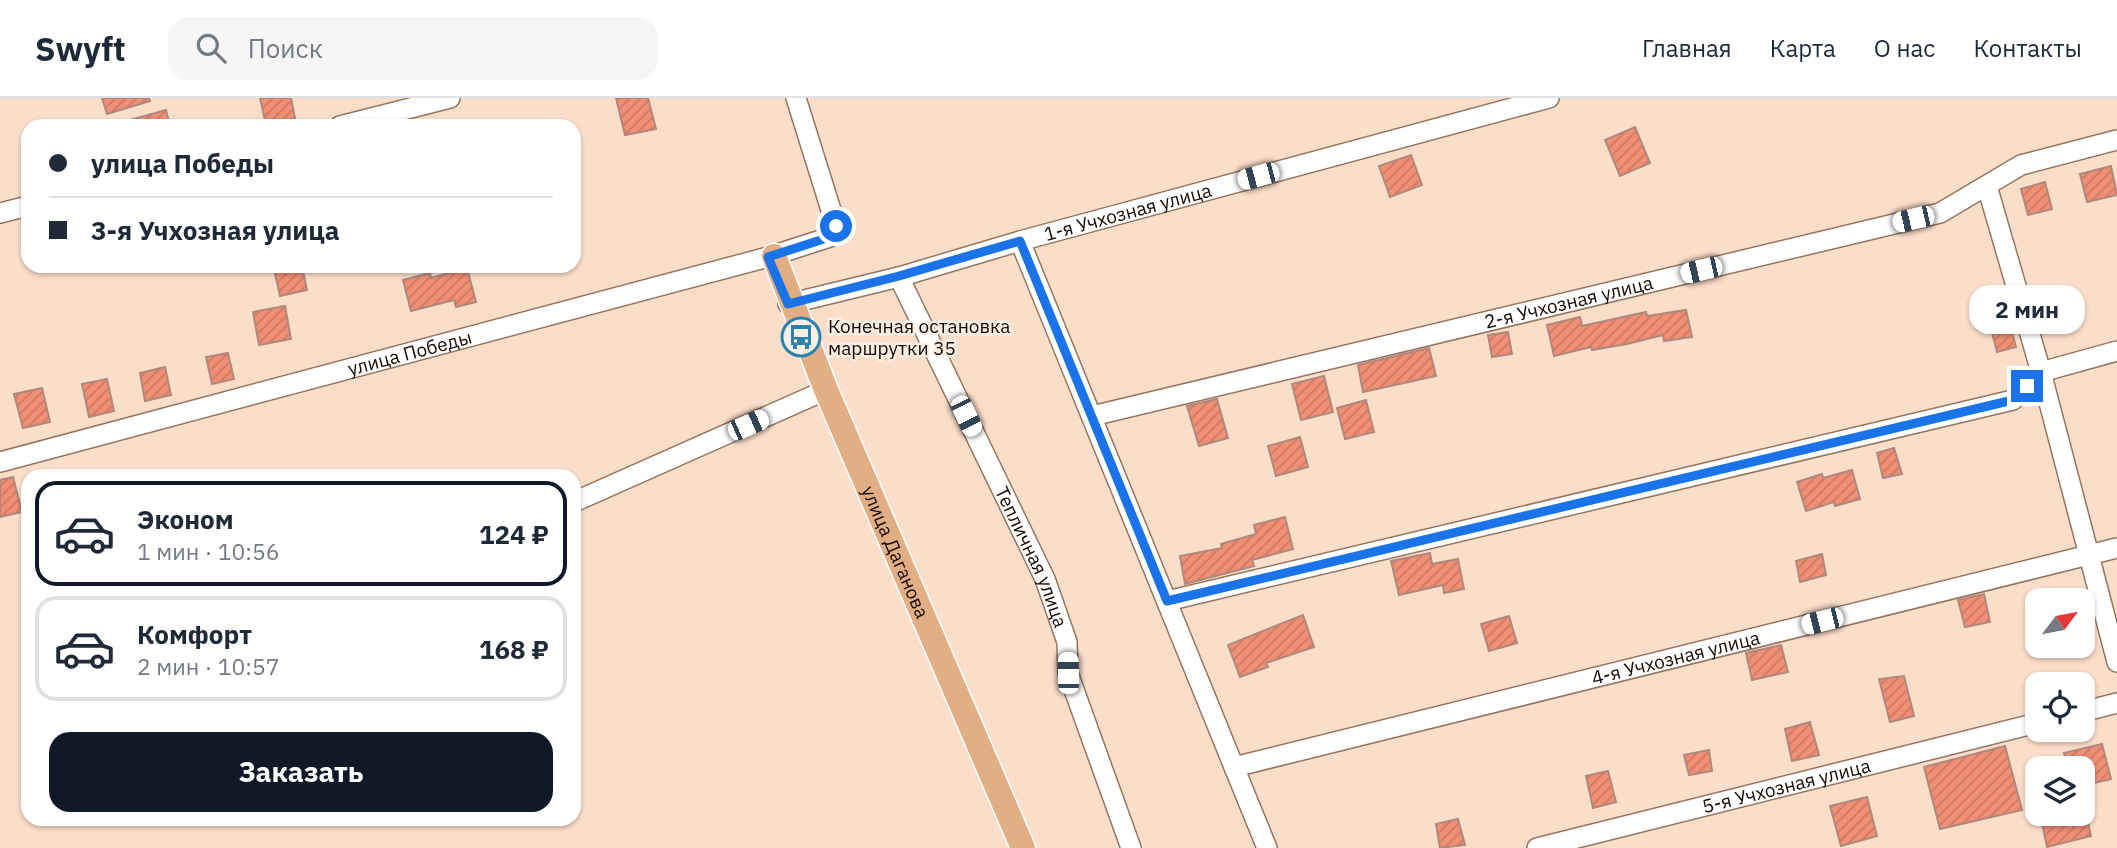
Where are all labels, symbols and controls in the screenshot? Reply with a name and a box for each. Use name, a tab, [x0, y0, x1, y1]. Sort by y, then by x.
search box	[168, 17, 658, 80]
text: Swyft	[35, 27, 126, 70]
icon: search	[192, 29, 230, 67]
text: Поиск	[248, 31, 323, 65]
text: Главная	[1642, 32, 1732, 64]
text: Карта	[1770, 32, 1836, 64]
text: О нас	[1874, 32, 1935, 64]
text: Контакты	[1973, 32, 2082, 64]
text: улица Победы	[91, 146, 274, 180]
car	[1235, 160, 1282, 192]
street label: 1-я Учхозная улица	[1041, 178, 1214, 246]
car	[1891, 204, 1936, 234]
route start	[820, 210, 852, 242]
text: 3-я Учхозная улица	[91, 213, 339, 247]
car	[1679, 255, 1724, 285]
street label: 2-я Учхозная улица	[1482, 270, 1655, 334]
callout: 2 мин	[1969, 285, 2085, 334]
text: 2 мин	[1995, 294, 2059, 324]
place label: Конечная остановка маршрутки 35	[828, 314, 1011, 360]
bus stop icon: Конечная остановка маршрутки 35	[780, 316, 822, 358]
street label: улица Победы	[345, 325, 474, 381]
route end	[2011, 370, 2043, 402]
car	[948, 393, 985, 439]
car	[725, 407, 772, 443]
street label: улица Даганова	[857, 482, 935, 622]
street label: Тепличная улица	[990, 483, 1073, 631]
icon: car	[53, 502, 116, 565]
text: Эконом	[137, 502, 234, 536]
text: 124 ₽	[479, 517, 549, 551]
text: 1 мин · 10:56	[137, 536, 280, 566]
north arrow	[2025, 588, 2095, 658]
map controls	[2025, 588, 2095, 826]
car	[1800, 606, 1845, 636]
icon: car	[53, 617, 116, 680]
text: Комфорт	[137, 617, 252, 651]
street label: 4-я Учхозная улица	[1589, 625, 1762, 690]
text: 168 ₽	[479, 632, 549, 666]
text: 2 мин · 10:57	[137, 651, 280, 681]
car	[1058, 652, 1079, 694]
button: locate	[2025, 672, 2095, 742]
button: Заказать	[49, 732, 553, 812]
street label: 5-я Учхозная улица	[1700, 753, 1873, 818]
button: layers	[2025, 756, 2095, 826]

